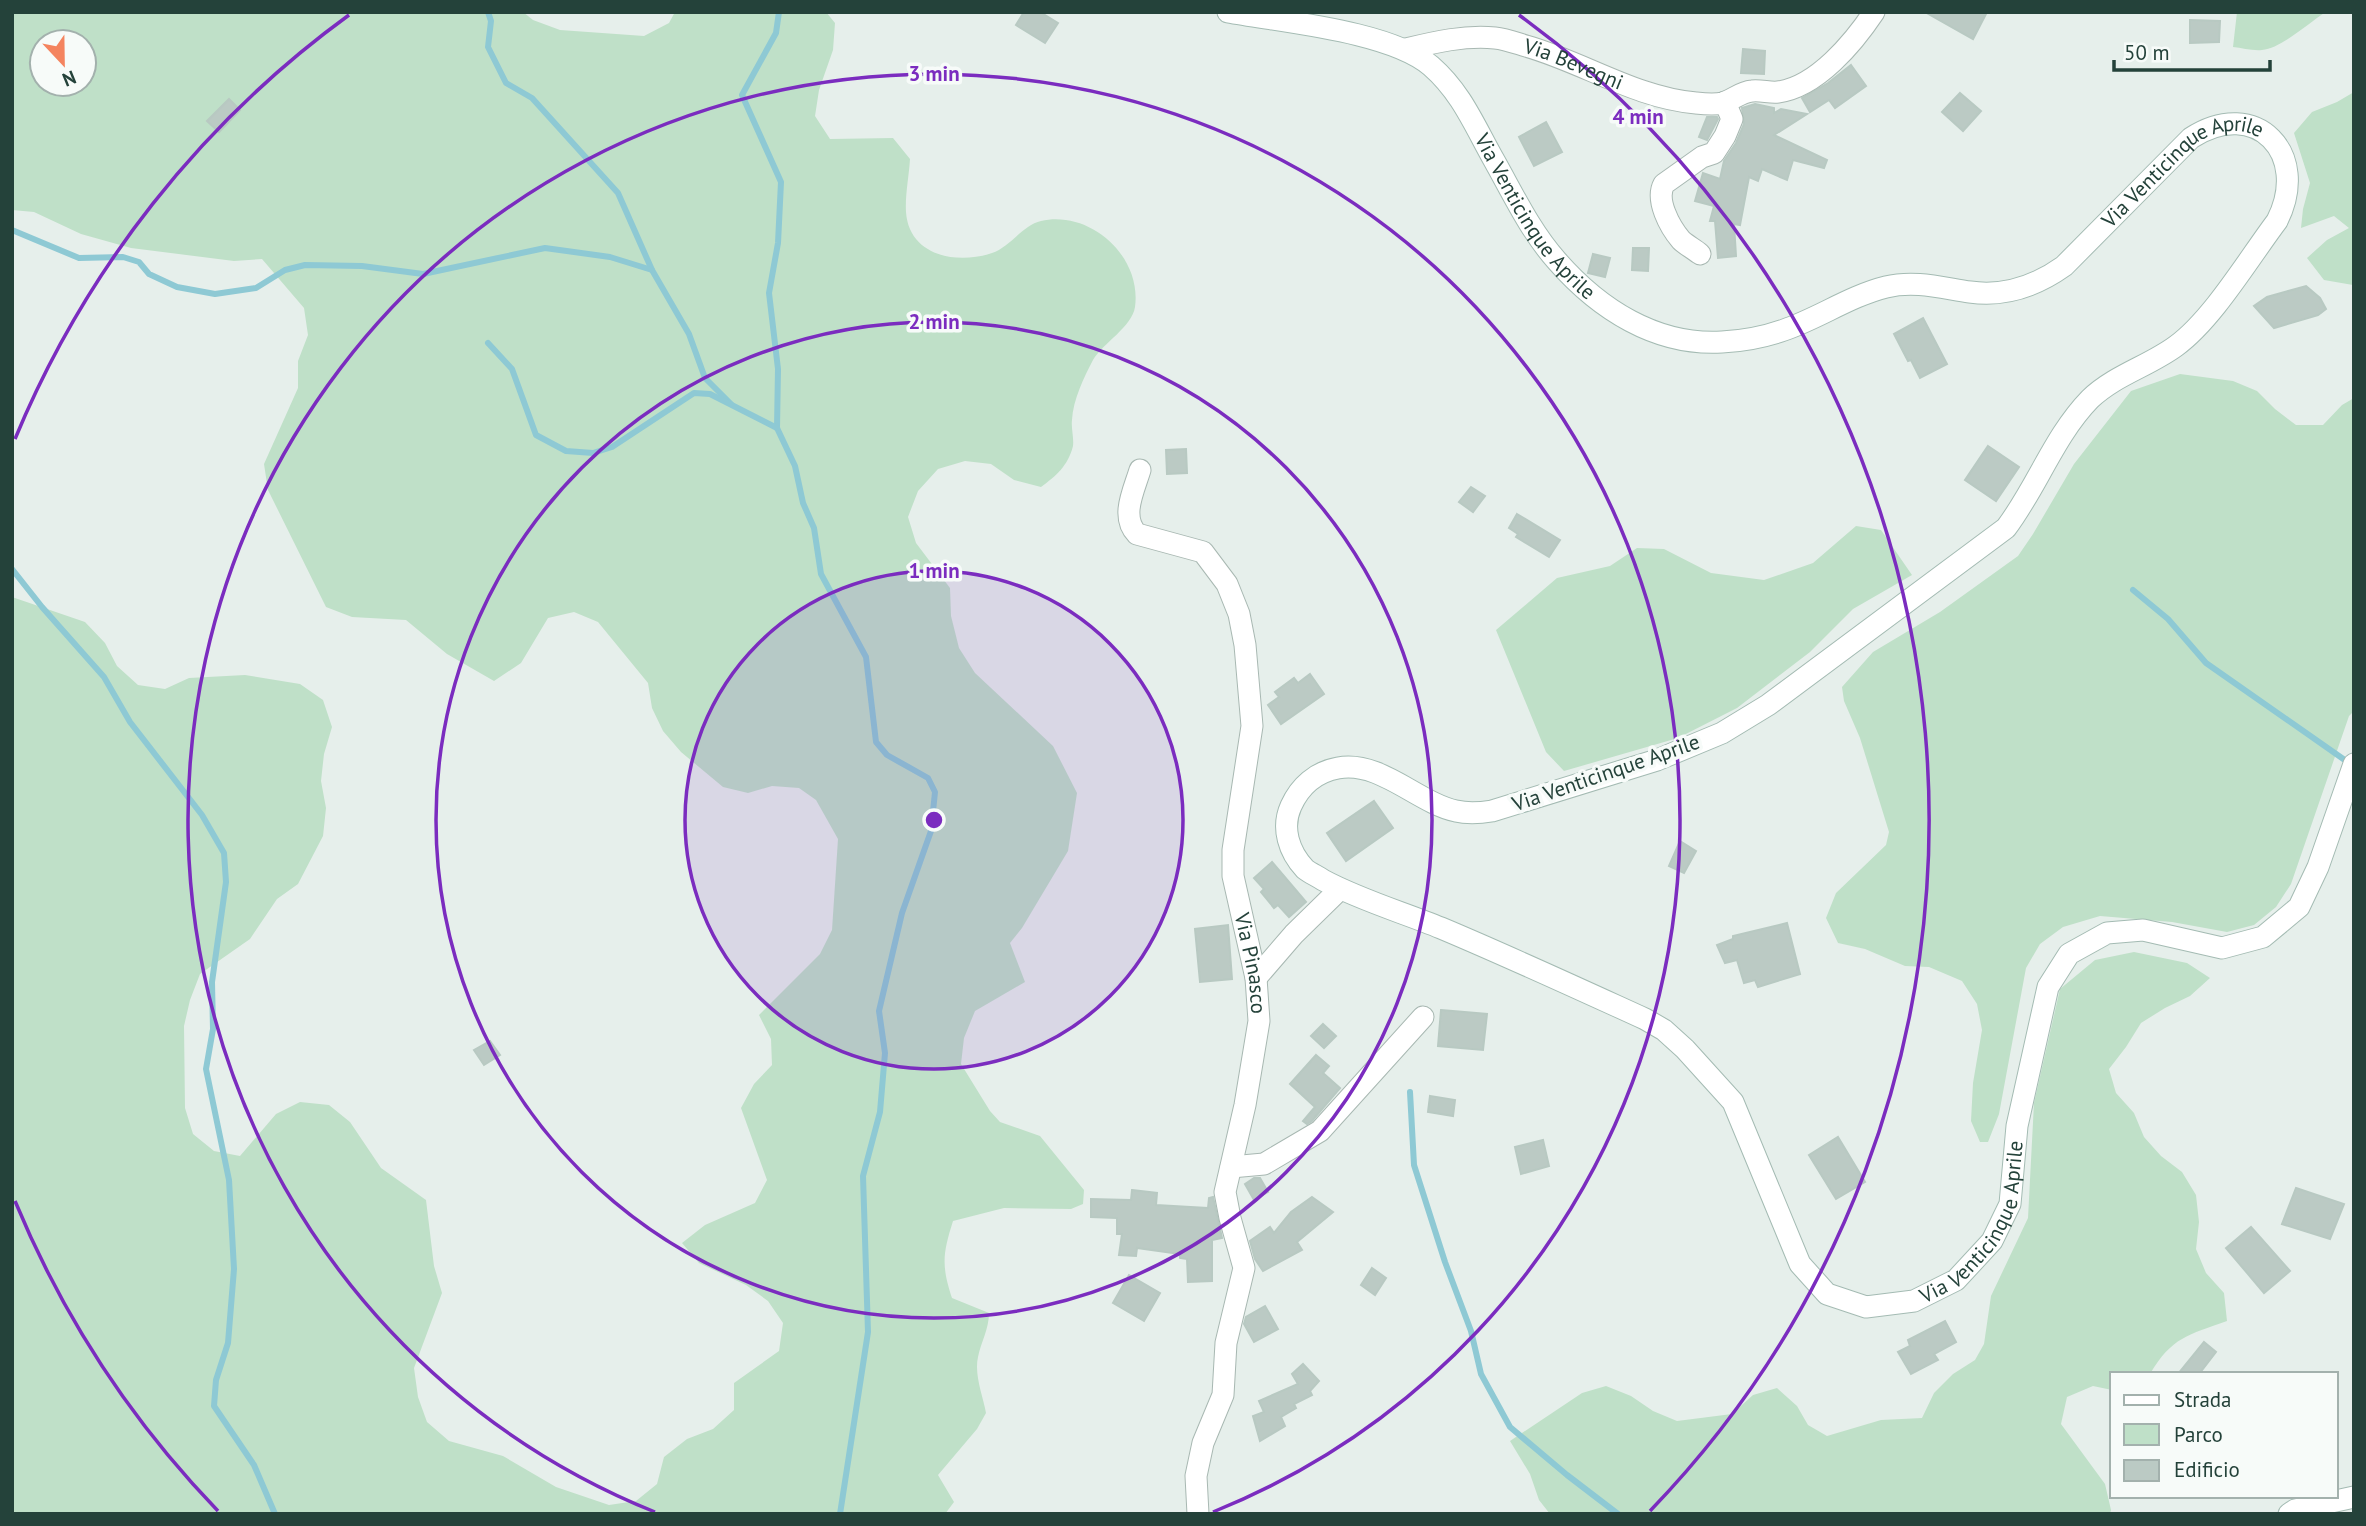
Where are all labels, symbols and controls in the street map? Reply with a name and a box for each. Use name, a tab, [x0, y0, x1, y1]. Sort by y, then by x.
north arrow	[28, 28, 98, 98]
scale bar	[2114, 28, 2270, 72]
street label: Via Bevegni	[1520, 32, 1627, 96]
text: 50 m	[2124, 39, 2170, 66]
text: 3 min	[908, 60, 960, 87]
text: N	[59, 65, 80, 92]
text: 4 min	[1612, 103, 1664, 130]
street label: Via Venticinque Aprile	[2095, 110, 2268, 234]
street label: Via Venticinque Aprile	[1468, 128, 1601, 305]
text: 2 min	[908, 308, 960, 335]
text: 1 min	[908, 557, 960, 584]
street label: Via Venticinque Aprile	[1508, 728, 1703, 818]
centre of rings	[922, 808, 946, 832]
street label: Via Pinasco	[1229, 909, 1272, 1015]
street label: Via Venticinque Aprile	[1914, 1139, 2029, 1309]
legend	[2110, 1372, 2338, 1498]
text: Strada	[2174, 1386, 2232, 1413]
text: Parco	[2174, 1421, 2223, 1448]
text: Edificio	[2174, 1456, 2240, 1483]

